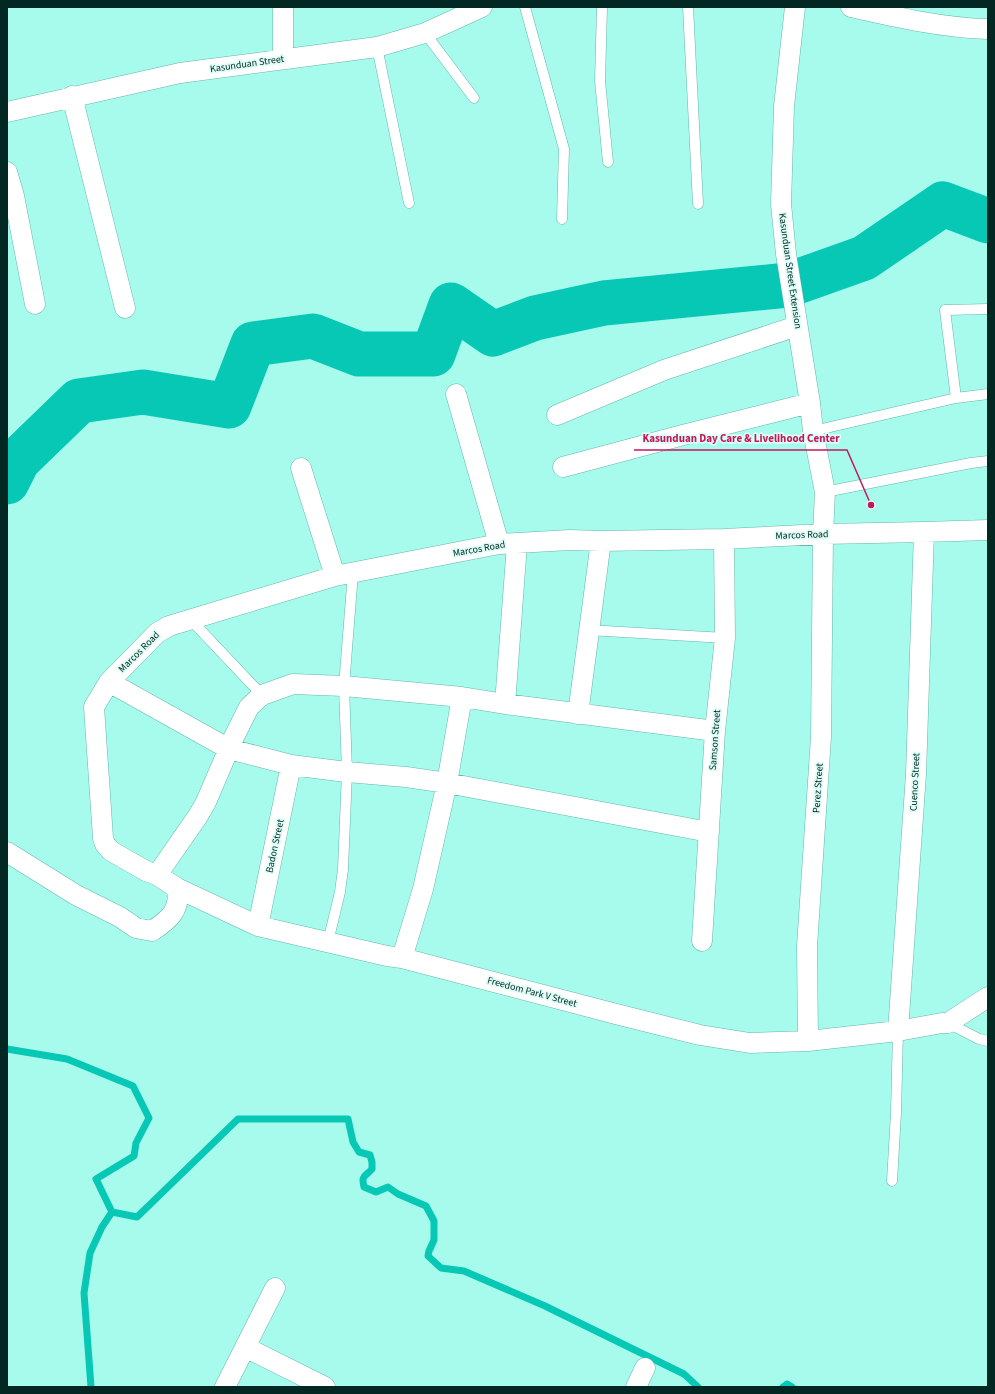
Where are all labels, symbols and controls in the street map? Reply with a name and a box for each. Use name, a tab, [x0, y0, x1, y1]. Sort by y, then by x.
street label: Kasunduan Street	[209, 52, 285, 76]
street label: Kasunduan Street Extension	[775, 212, 805, 330]
callout: Kasunduan Day Care & Livelihood Center	[634, 427, 847, 450]
text: Kasunduan Day Care & Livelihood Center	[642, 431, 840, 446]
street label: Marcos Road	[775, 527, 829, 543]
street label: Marcos Road	[452, 537, 506, 561]
street label: Marcos Road	[115, 628, 163, 676]
street label: Samson Street	[706, 709, 724, 771]
street label: Cuenco Street	[906, 752, 924, 811]
street label: Perez Street	[809, 762, 827, 813]
street label: Badon Street	[262, 817, 288, 874]
street label: Freedom Park V Street	[486, 973, 579, 1011]

